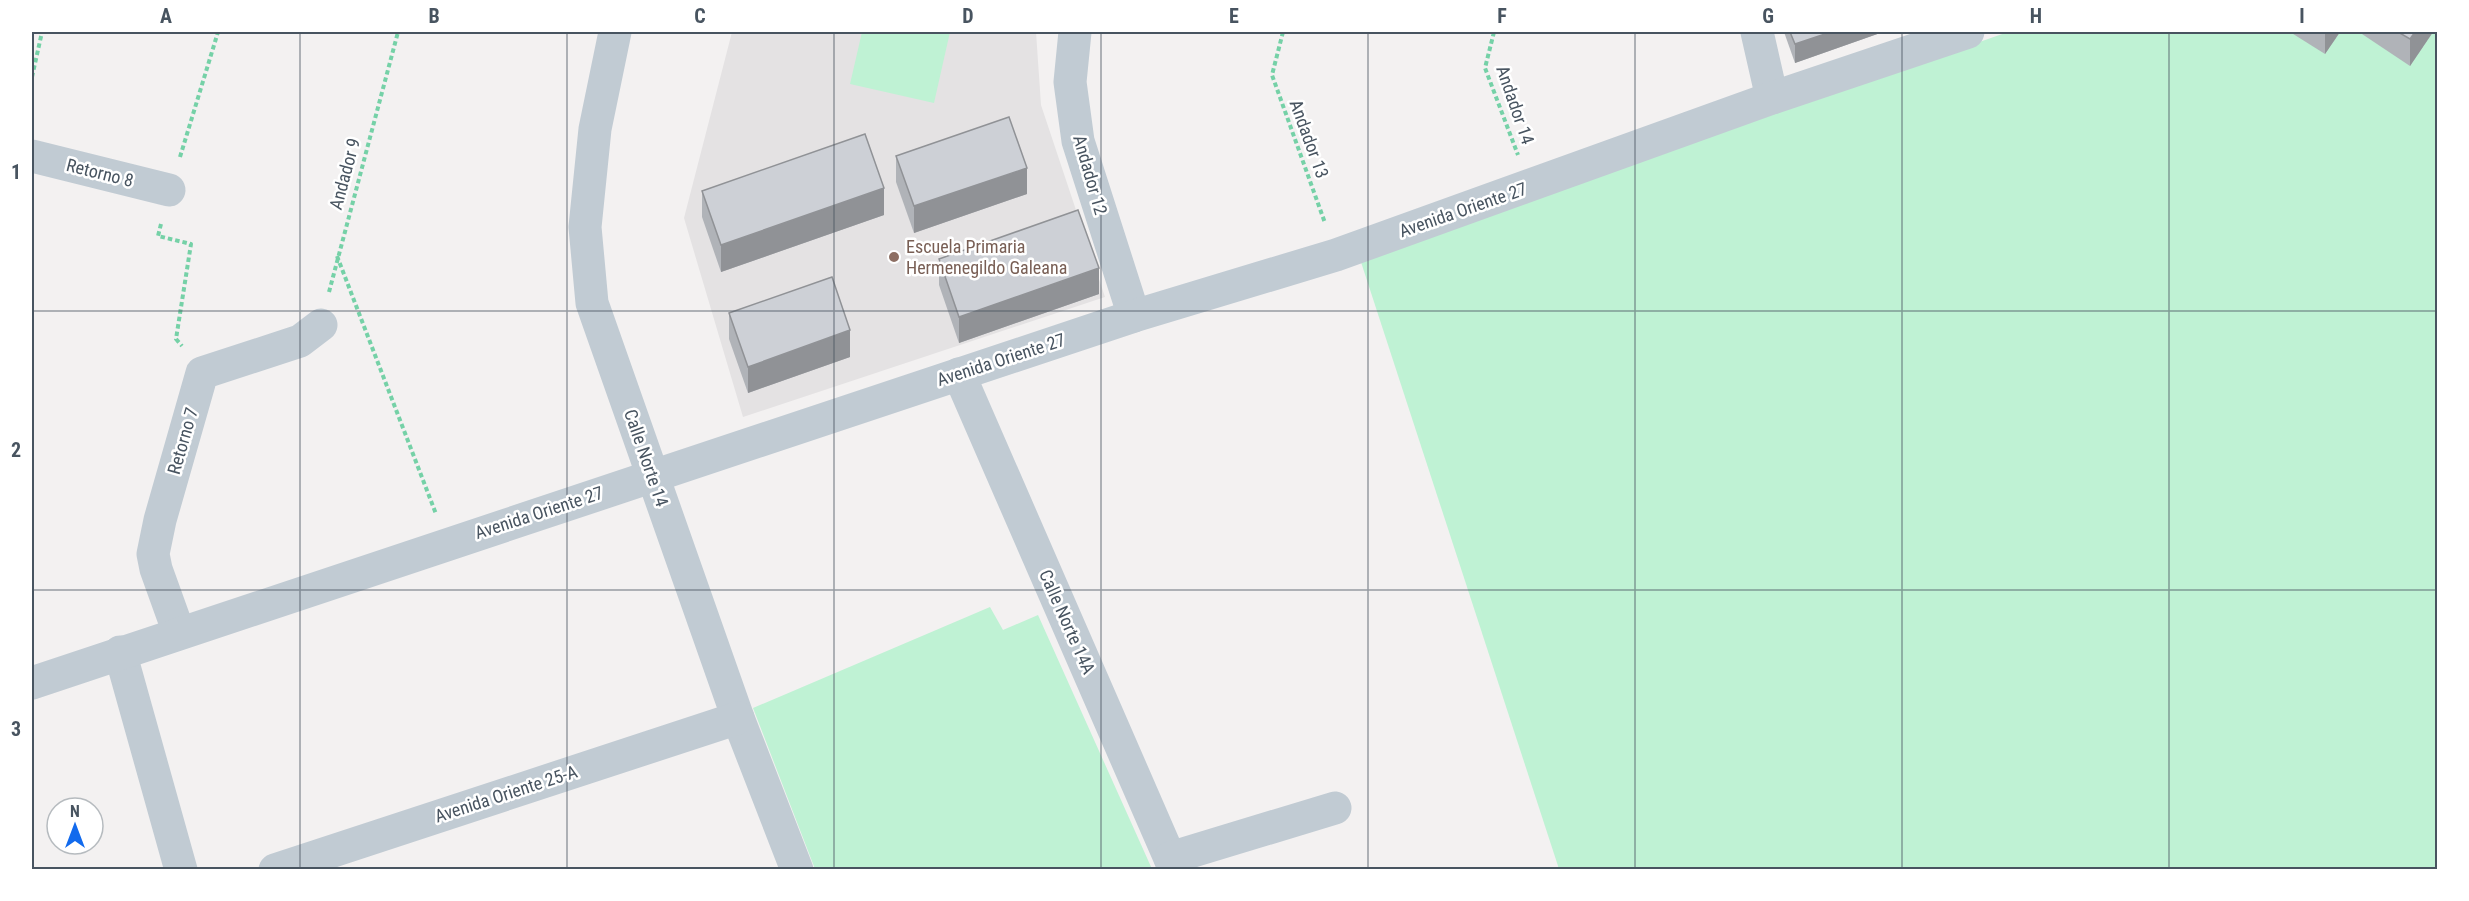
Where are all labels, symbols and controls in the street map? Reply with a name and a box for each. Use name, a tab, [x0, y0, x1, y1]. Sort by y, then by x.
text: A	[160, 4, 172, 28]
text: B	[428, 4, 440, 28]
text: C	[694, 4, 706, 28]
text: D	[962, 4, 974, 28]
text: E	[1229, 4, 1239, 28]
text: F	[1497, 4, 1507, 28]
text: G	[1762, 4, 1774, 28]
text: H	[2030, 4, 2042, 28]
text: I	[2299, 4, 2305, 28]
street label: Andador 14	[1492, 63, 1539, 147]
street label: Andador 13	[1286, 97, 1333, 181]
street label: Andador 12	[1069, 133, 1112, 217]
street label: Andador 9	[325, 136, 364, 212]
street label: Retorno 8	[64, 154, 136, 191]
text: 1	[11, 160, 21, 184]
street label: Avenida Oriente 27	[1396, 178, 1530, 241]
place label: Escuela Primaria Hermenegildo Galeana	[906, 236, 1067, 278]
marker: Escuela Primaria Hermenegildo Galeana	[887, 250, 901, 264]
street label: Avenida Oriente 27	[934, 329, 1068, 390]
street label: Retorno 7	[163, 405, 202, 477]
street label: Calle Norte 14	[620, 406, 673, 509]
text: 2	[11, 438, 21, 462]
street label: Avenida Oriente 27	[472, 482, 606, 543]
street label: Calle Norte 14A	[1035, 566, 1100, 678]
text: 3	[11, 717, 21, 741]
street label: Avenida Oriente 25-A	[432, 760, 580, 826]
north arrow	[45, 796, 105, 856]
text: N	[70, 802, 80, 821]

